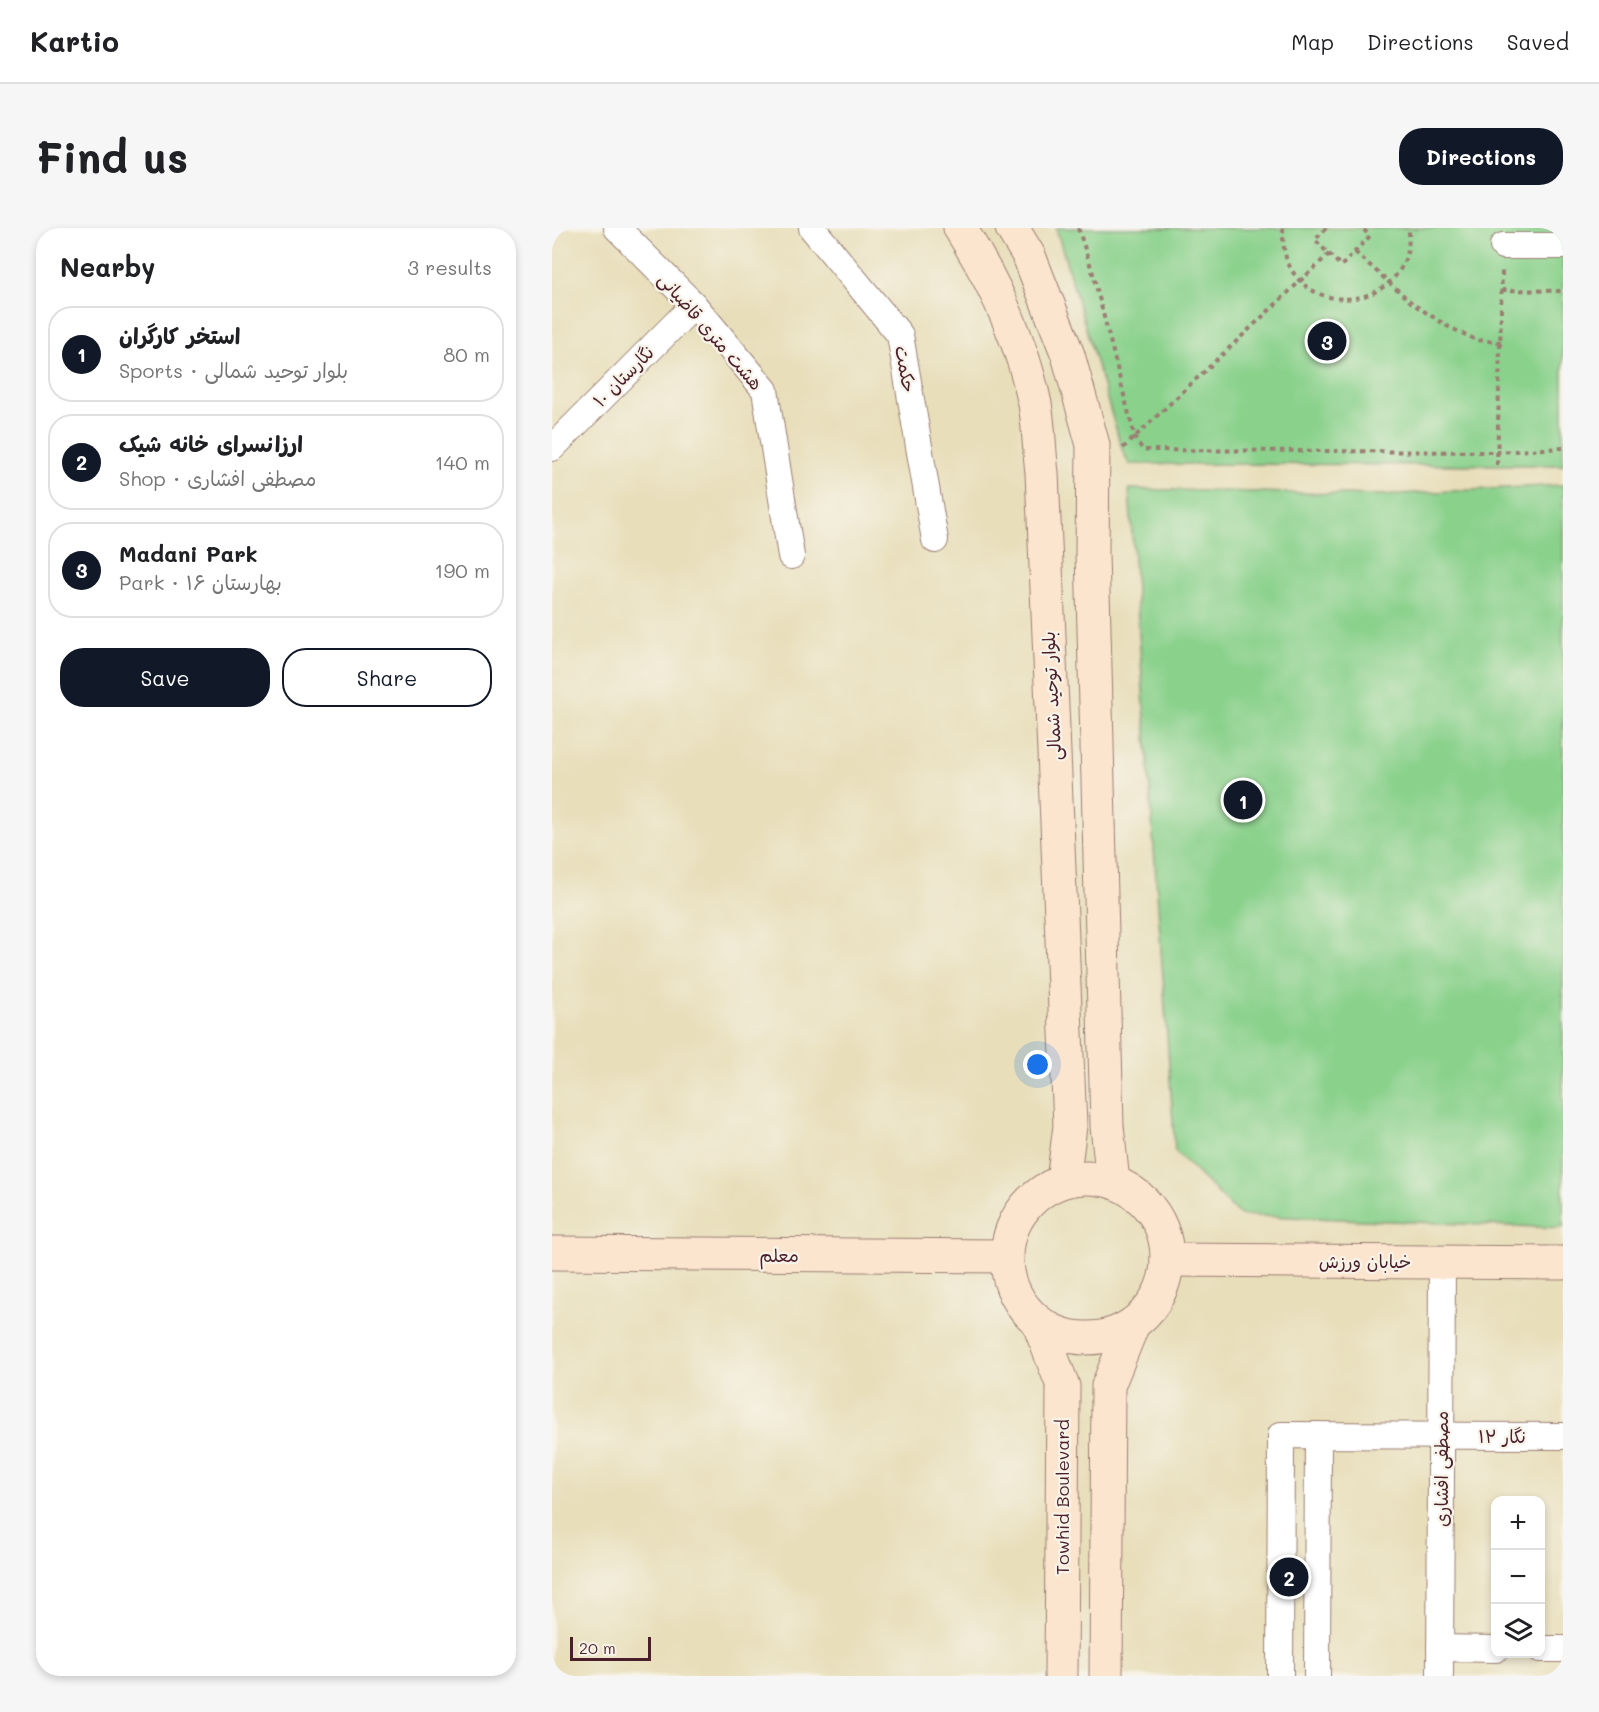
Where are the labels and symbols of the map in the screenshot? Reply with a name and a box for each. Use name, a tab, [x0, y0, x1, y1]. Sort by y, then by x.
street label: هشت متری قاضیانی	[653, 267, 769, 395]
pin: 3	[1308, 318, 1346, 364]
street label: نگارستان ۱۰	[587, 340, 659, 412]
street label: حکمت	[890, 344, 922, 394]
street label: بلوار توحید شمالی	[1036, 631, 1066, 761]
pin: 1	[1224, 778, 1262, 822]
your location	[1023, 1050, 1052, 1079]
street label: معلم	[759, 1243, 799, 1270]
street label: خیابان ورزش	[1319, 1249, 1411, 1273]
street label: مصطفی افشاری	[1429, 1411, 1453, 1527]
street label: Towhid Boulevard	[1050, 1419, 1074, 1575]
street label: نگار ۱۲	[1478, 1424, 1526, 1448]
pin: 2	[1270, 1554, 1308, 1600]
scale bar	[570, 1634, 651, 1662]

